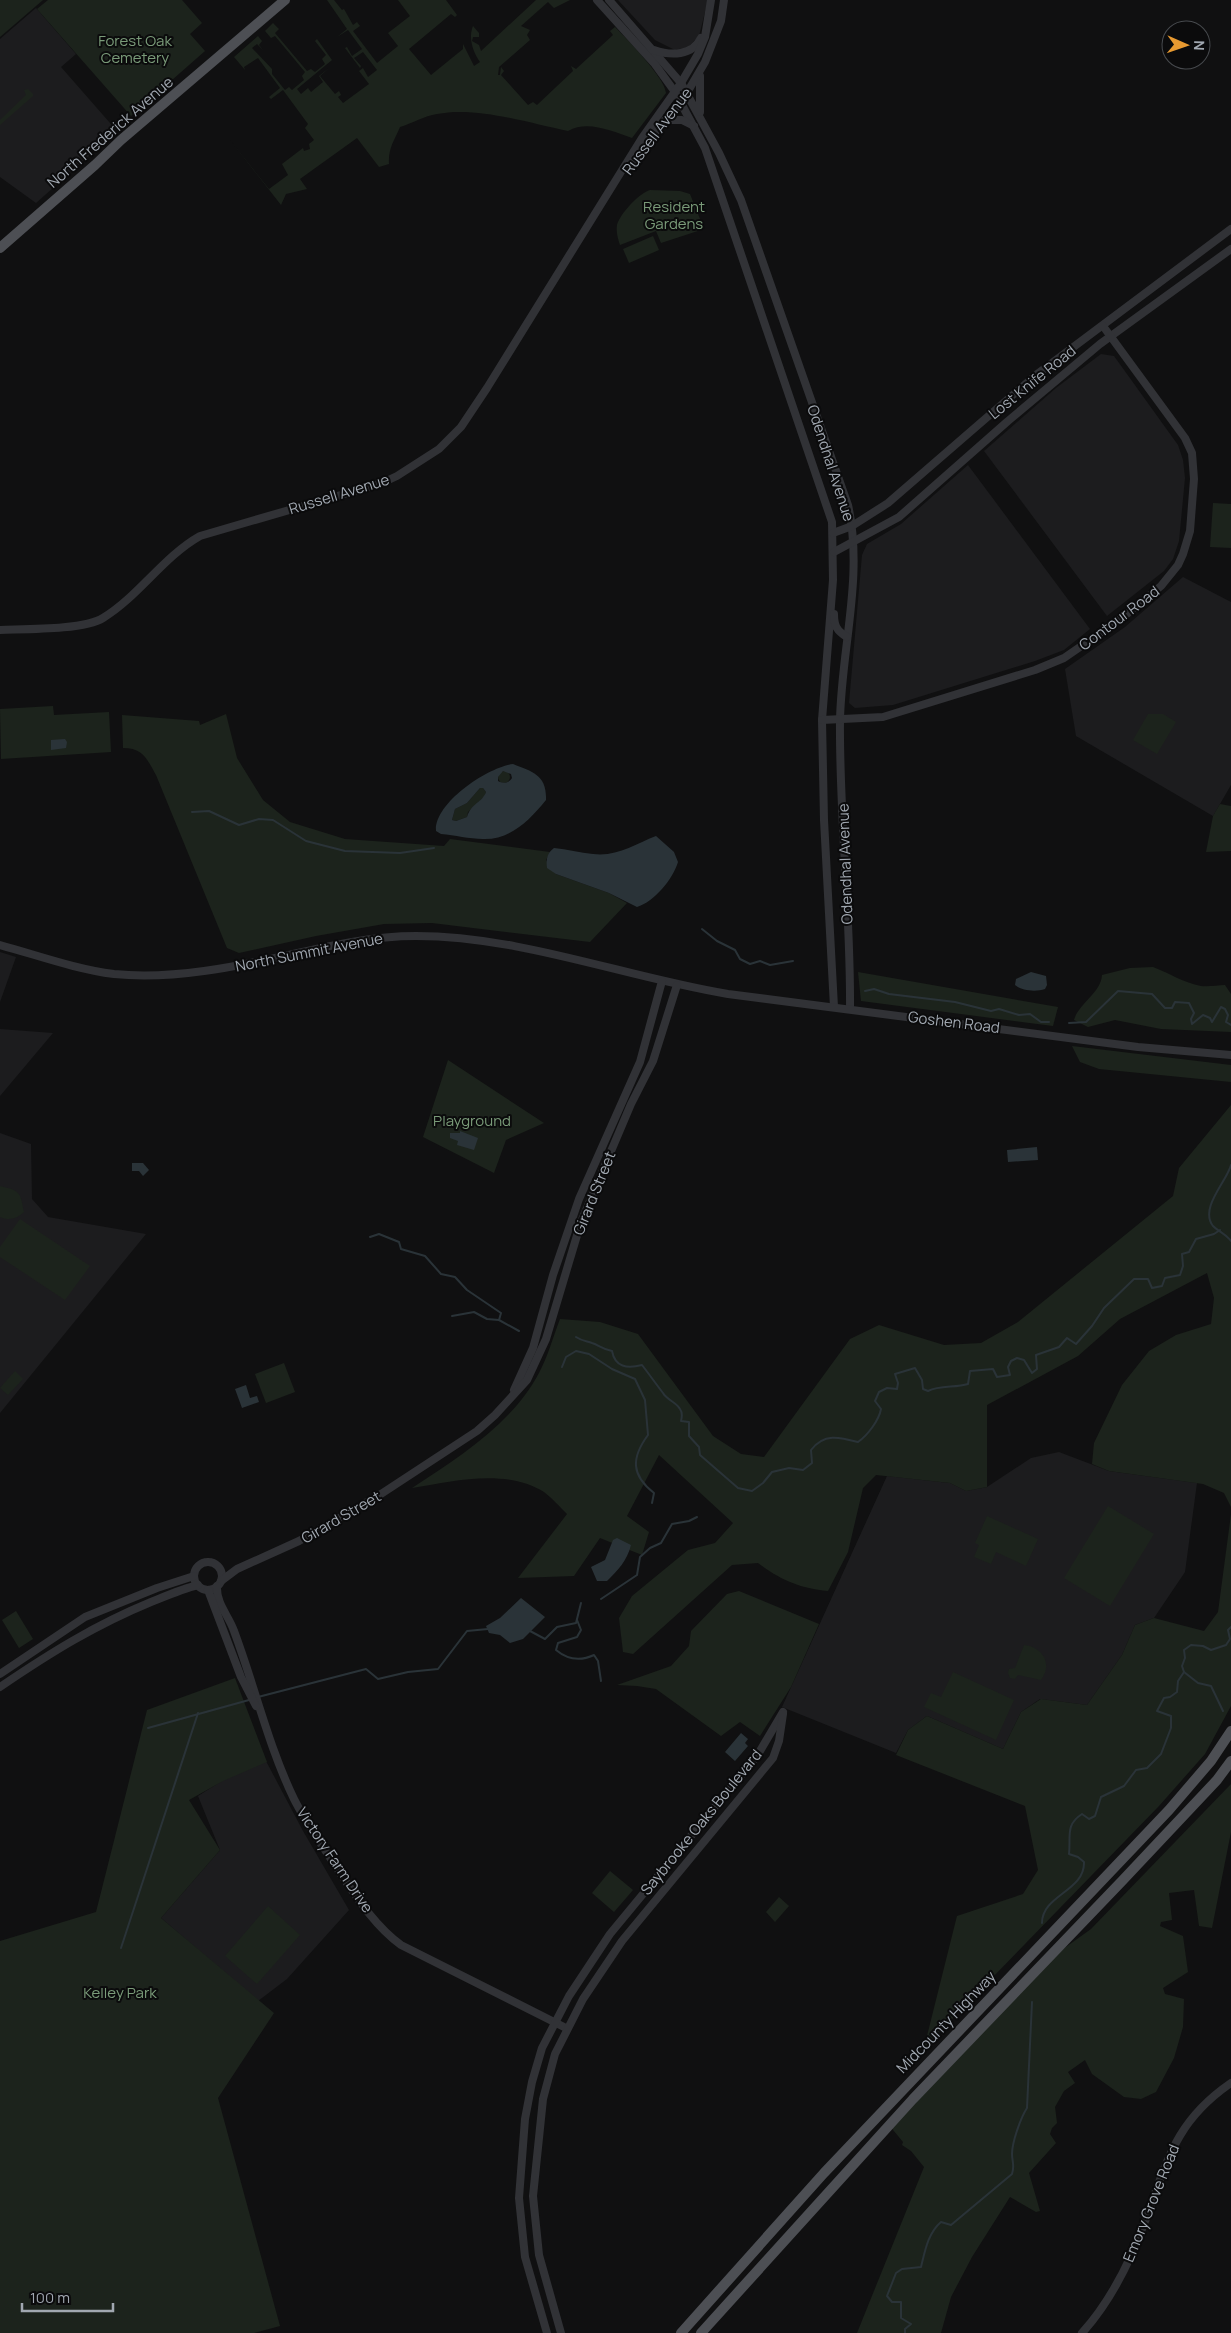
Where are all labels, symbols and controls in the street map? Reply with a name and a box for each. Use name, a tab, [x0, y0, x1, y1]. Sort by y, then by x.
north arrow	[1161, 20, 1211, 70]
park label: Forest Oak Cemetery	[98, 30, 172, 68]
text: N	[1190, 40, 1209, 51]
street label: North Frederick Avenue	[42, 71, 178, 193]
street label: Russell Avenue	[617, 83, 697, 179]
park label: Resident Gardens	[643, 196, 705, 234]
street label: Lost Knife Road	[984, 340, 1080, 424]
street label: Odendhal Avenue	[802, 402, 860, 524]
street label: Russell Avenue	[286, 469, 392, 519]
street label: Contour Road	[1074, 581, 1164, 655]
street label: Odendhal Avenue	[832, 803, 858, 925]
street label: North Summit Avenue	[233, 927, 385, 977]
street label: Goshen Road	[907, 1006, 1001, 1038]
park label: Playground	[433, 1110, 511, 1131]
street label: Girard Street	[568, 1148, 620, 1238]
street label: Girard Street	[297, 1486, 385, 1548]
street label: Saybrooke Oaks Boulevard	[636, 1745, 766, 1899]
street label: Victory Farm Drive	[292, 1803, 378, 1917]
street label: Midcounty Highway	[892, 1966, 1000, 2078]
park label: Kelley Park	[83, 1982, 157, 2003]
street label: Emory Grove Road	[1118, 2141, 1184, 2265]
scale bar	[22, 2280, 114, 2312]
text: 100 m	[30, 2287, 70, 2308]

